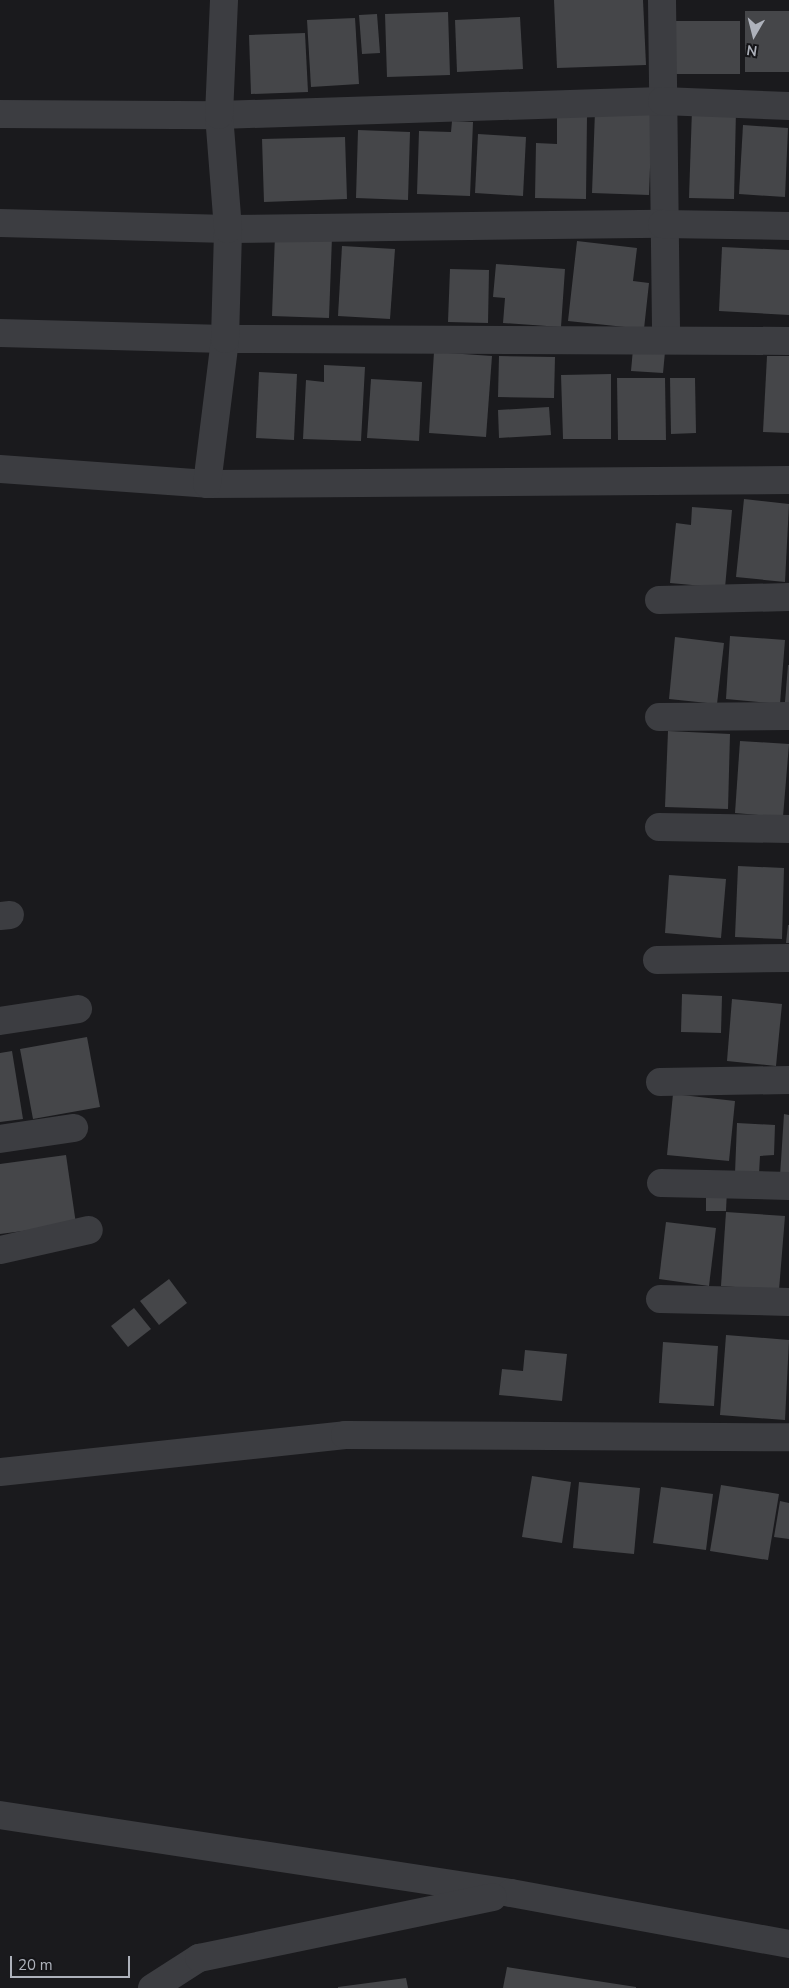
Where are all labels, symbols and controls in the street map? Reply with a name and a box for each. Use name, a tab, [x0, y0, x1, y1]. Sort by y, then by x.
north arrow	[729, 10, 779, 60]
text: N	[745, 40, 758, 60]
scale bar	[12, 1946, 132, 1978]
text: 20 m	[18, 1955, 53, 1975]

